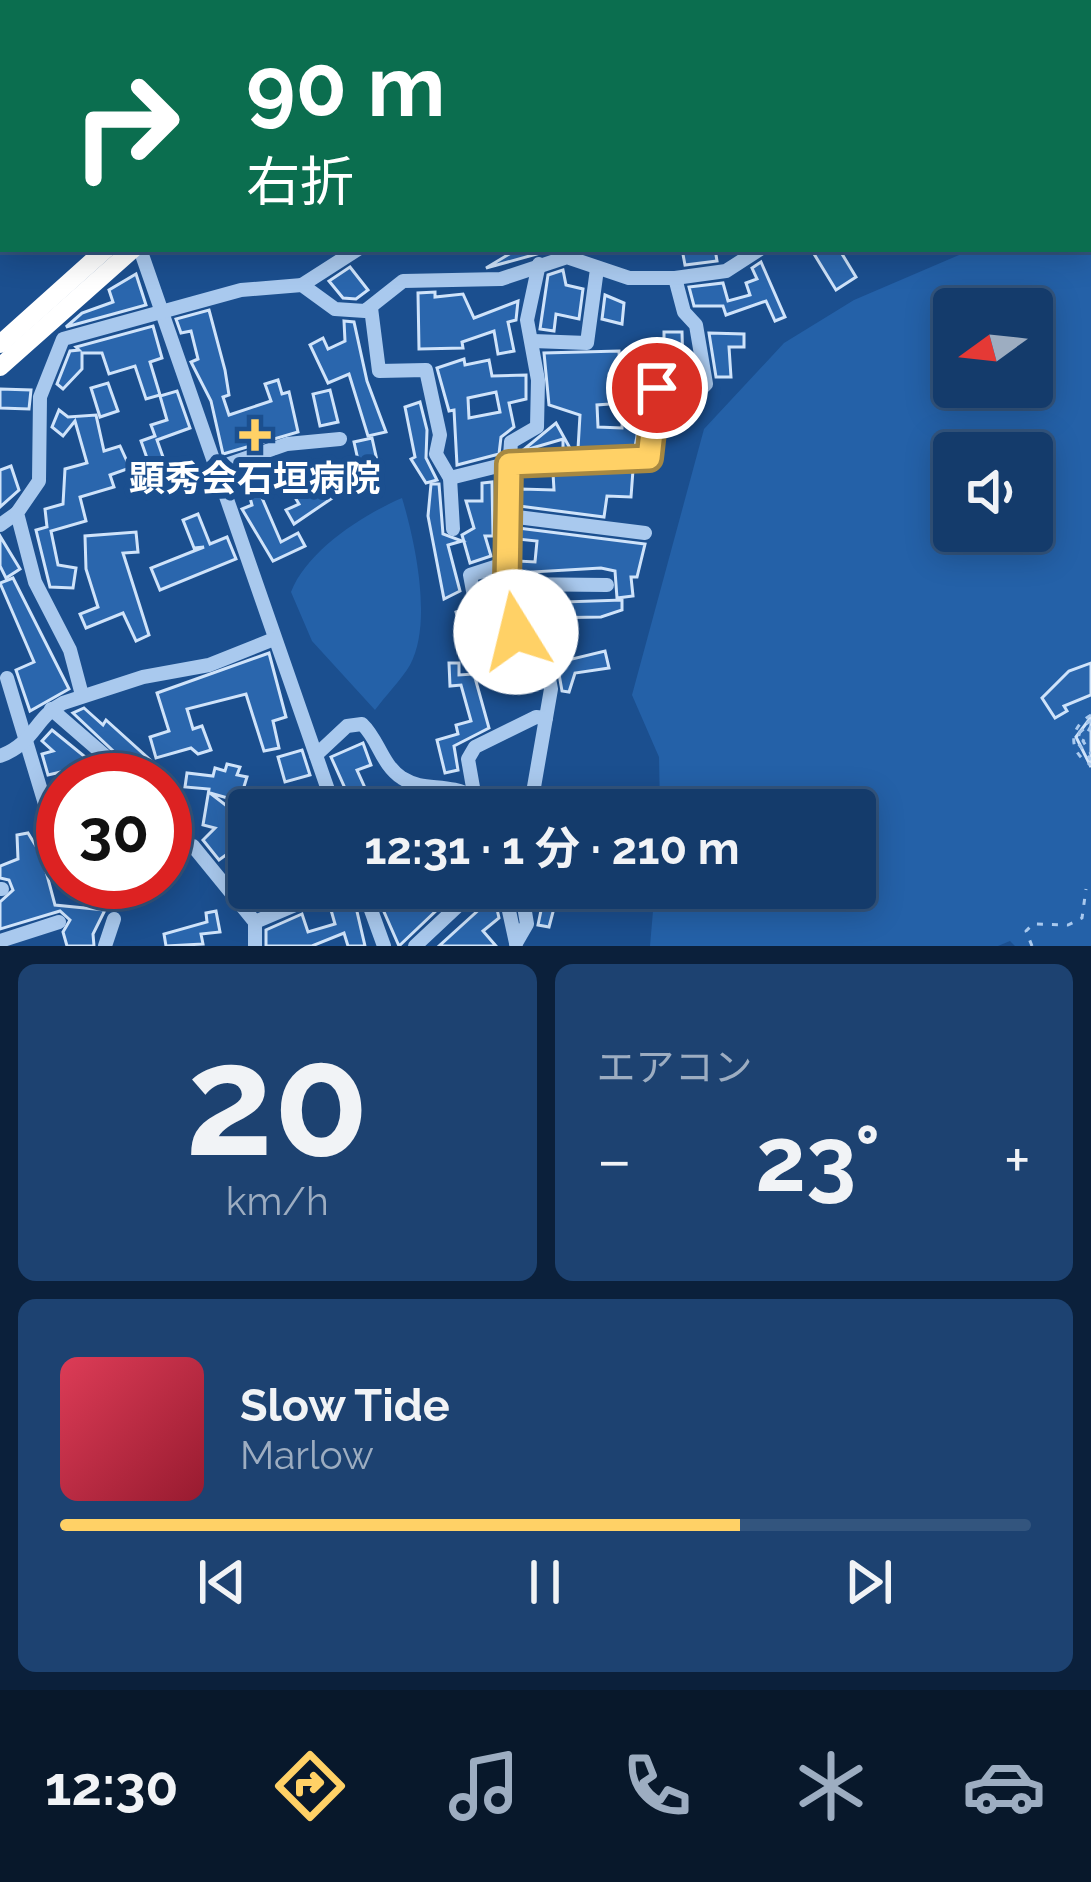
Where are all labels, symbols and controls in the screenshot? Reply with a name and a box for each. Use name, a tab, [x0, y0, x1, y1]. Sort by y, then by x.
text: 90 m	[246, 37, 445, 136]
icon: right	[48, 48, 204, 204]
text: 右折	[246, 150, 354, 214]
north arrow	[933, 288, 1053, 408]
map controls	[933, 288, 1053, 552]
pin	[606, 337, 708, 439]
icon: arrive	[624, 355, 690, 421]
marker: 顕秀会石垣病院	[239, 419, 271, 451]
button: sound	[933, 432, 1053, 552]
place label: 顕秀会石垣病院	[129, 457, 381, 499]
position arrow	[453, 569, 579, 695]
speed limit sign: 30	[36, 753, 192, 909]
text: 12:31 · 1 分 · 210 m	[364, 822, 740, 875]
text: 20	[185, 1008, 369, 1192]
text: エアコン	[597, 1044, 753, 1090]
text: 23°	[755, 1106, 880, 1212]
text: −	[597, 1121, 632, 1198]
text: +	[1004, 1121, 1031, 1198]
text: km/h	[226, 1178, 329, 1224]
text: Slow Tide	[240, 1379, 450, 1432]
text: Marlow	[240, 1432, 374, 1478]
icon: previous	[189, 1549, 255, 1615]
icon: pause	[512, 1549, 578, 1615]
icon: next	[836, 1549, 902, 1615]
icon: directions	[268, 1744, 352, 1828]
icon: music	[442, 1744, 526, 1828]
icon: phone	[615, 1744, 699, 1828]
icon: climate	[789, 1744, 873, 1828]
icon: car	[962, 1744, 1046, 1828]
text: 12:30	[45, 1754, 179, 1818]

